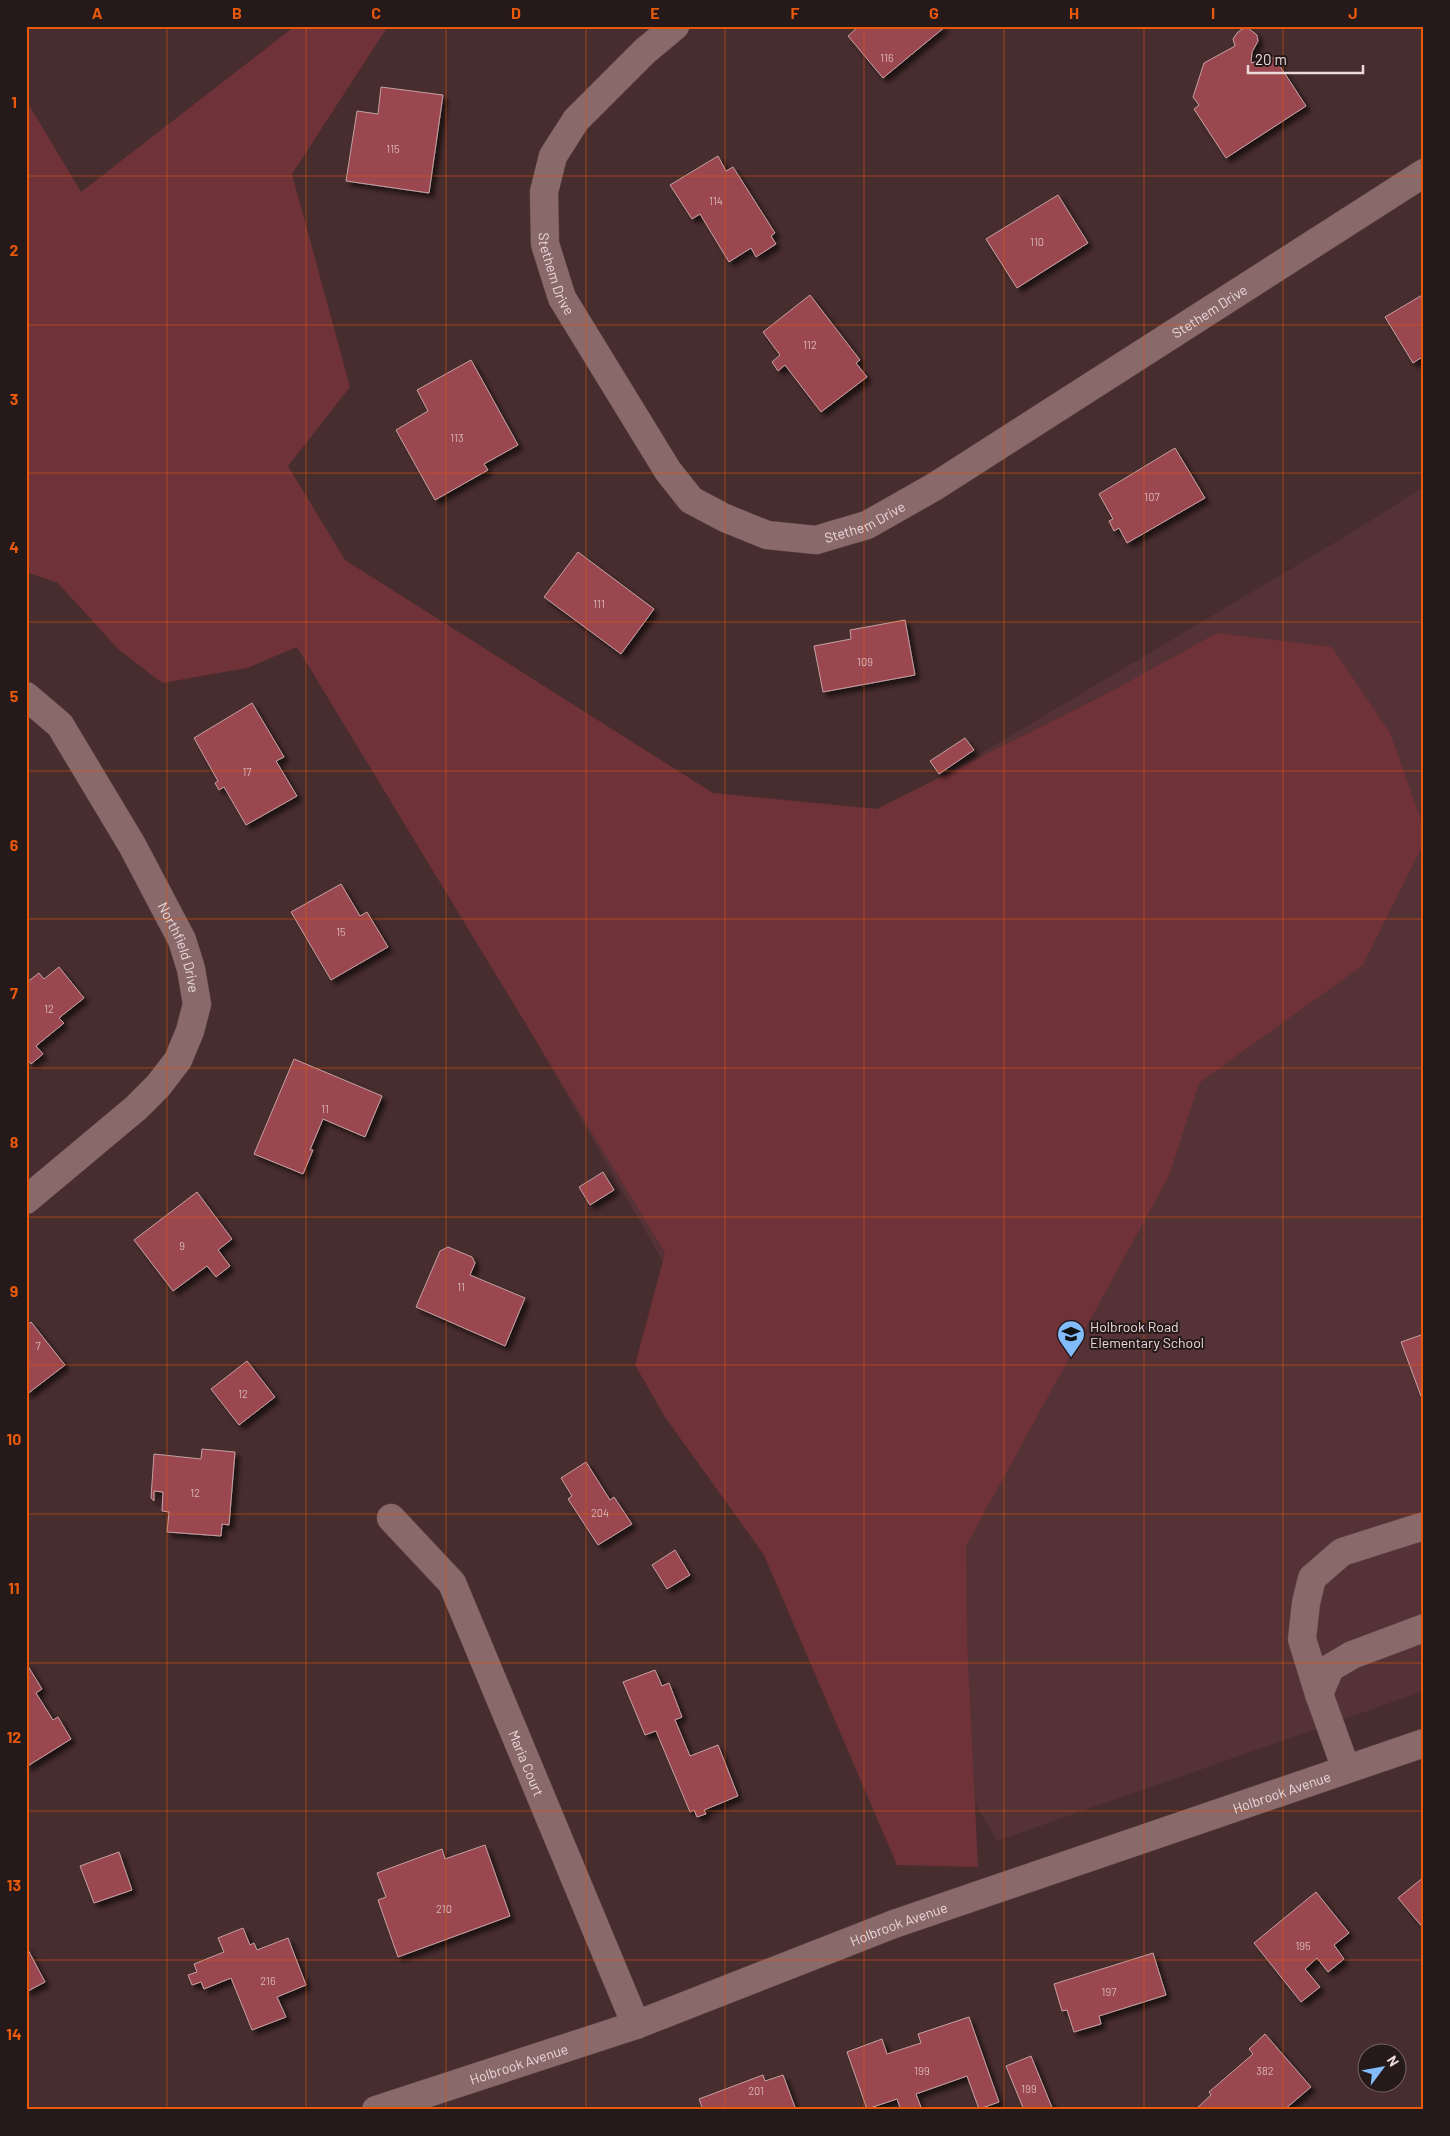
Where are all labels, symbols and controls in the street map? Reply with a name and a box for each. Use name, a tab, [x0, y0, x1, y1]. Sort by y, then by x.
text: A	[92, 3, 103, 22]
text: B	[232, 3, 242, 22]
text: C	[371, 3, 381, 22]
text: D	[511, 3, 521, 22]
text: E	[650, 3, 660, 22]
text: F	[791, 3, 800, 22]
text: G	[929, 3, 939, 22]
text: H	[1069, 3, 1079, 22]
text: I	[1211, 3, 1215, 22]
text: J	[1348, 3, 1358, 22]
scale bar	[1248, 42, 1362, 74]
text: 20 m	[1255, 50, 1287, 68]
house number: 116	[880, 51, 894, 64]
text: 1	[11, 92, 17, 111]
house number: 115	[386, 142, 400, 155]
house number: 114	[709, 194, 723, 207]
street label: Stethem Drive	[536, 232, 579, 318]
house number: 110	[1030, 235, 1044, 248]
text: 2	[10, 240, 19, 259]
street label: Stethem Drive	[1168, 280, 1250, 341]
house number: 112	[803, 338, 817, 351]
text: 3	[10, 389, 18, 408]
house number: 113	[450, 431, 464, 444]
house number: 107	[1144, 490, 1160, 503]
street label: Stethem Drive	[822, 497, 908, 546]
text: 4	[9, 537, 19, 556]
house number: 111	[593, 597, 605, 610]
house number: 109	[857, 655, 873, 668]
text: 5	[10, 686, 19, 705]
house number: 17	[242, 765, 252, 778]
text: 6	[10, 835, 19, 854]
street label: Northfield Drive	[155, 899, 203, 994]
house number: 15	[336, 925, 346, 938]
text: 7	[10, 983, 18, 1002]
house number: 12	[44, 1002, 54, 1015]
house number: 11	[321, 1102, 329, 1115]
text: 8	[10, 1132, 19, 1151]
house number: 9	[179, 1239, 185, 1252]
house number: 11	[457, 1280, 465, 1293]
text: 9	[10, 1281, 18, 1300]
place label: Holbrook Road Elementary School	[1090, 1318, 1204, 1351]
school or university icon: Holbrook Road Elementary School	[1056, 1319, 1086, 1358]
house number: 7	[35, 1339, 41, 1352]
house number: 12	[238, 1387, 248, 1400]
text: 10	[7, 1429, 21, 1448]
house number: 12	[190, 1486, 200, 1499]
house number: 204	[591, 1506, 609, 1519]
text: 11	[8, 1578, 20, 1597]
text: 12	[7, 1727, 21, 1746]
street label: Maria Court	[506, 1727, 548, 1798]
street label: Holbrook Avenue	[1230, 1767, 1333, 1816]
text: 13	[7, 1875, 21, 1894]
street label: Holbrook Avenue	[847, 1898, 949, 1949]
house number: 210	[436, 1902, 452, 1915]
house number: 195	[1295, 1939, 1311, 1952]
house number: 216	[260, 1974, 276, 1987]
house number: 197	[1102, 1985, 1116, 1998]
text: 14	[6, 2024, 22, 2043]
street label: Holbrook Avenue	[467, 2039, 570, 2087]
north arrow	[1358, 2044, 1408, 2094]
text: N	[1384, 2052, 1403, 2069]
house number: 199	[914, 2064, 930, 2077]
house number: 382	[1256, 2064, 1274, 2077]
house number: 199	[1021, 2082, 1037, 2095]
house number: 201	[748, 2084, 764, 2097]

